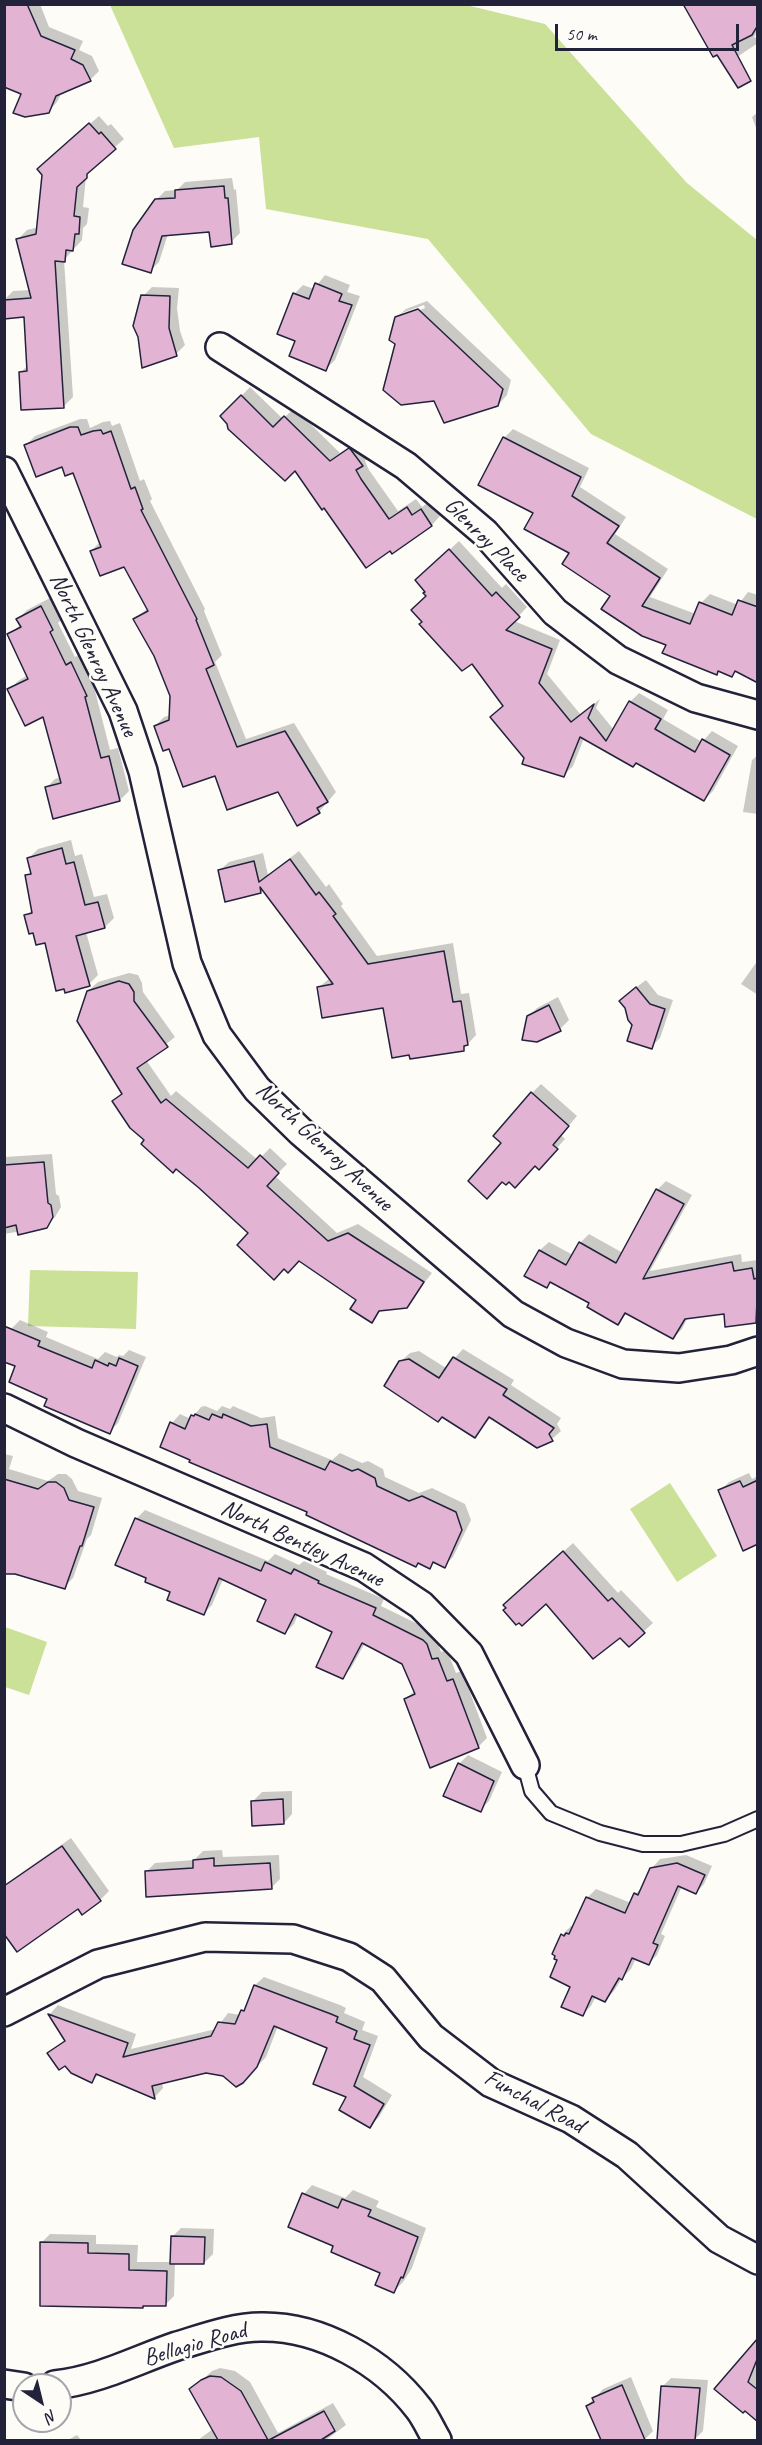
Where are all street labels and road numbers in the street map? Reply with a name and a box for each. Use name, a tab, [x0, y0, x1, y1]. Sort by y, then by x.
street label: Glenroy Place	[438, 492, 534, 588]
street label: North Glenroy Avenue	[43, 569, 143, 741]
street label: North Glenroy Avenue	[249, 1076, 399, 1218]
street label: North Bentley Avenue	[216, 1494, 388, 1594]
street label: Funchal Road	[479, 2064, 589, 2140]
street label: Bellagio Road	[140, 2317, 250, 2373]

